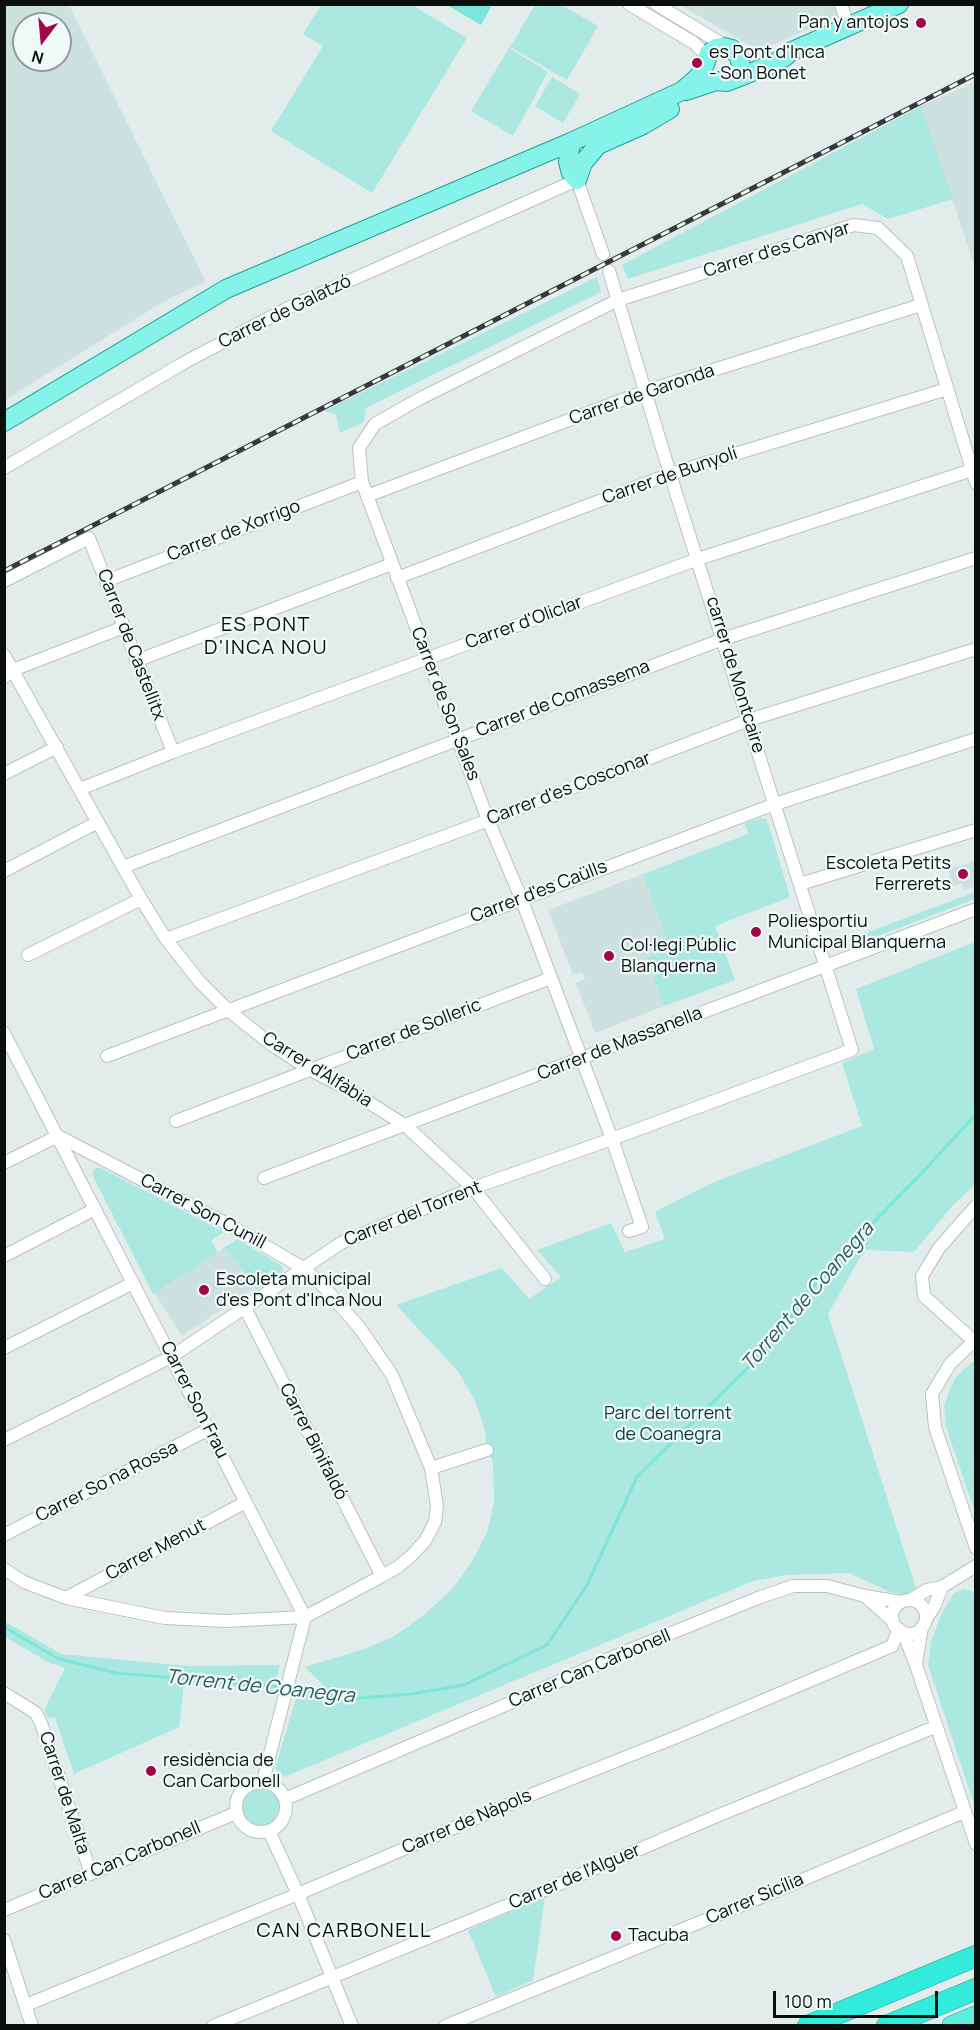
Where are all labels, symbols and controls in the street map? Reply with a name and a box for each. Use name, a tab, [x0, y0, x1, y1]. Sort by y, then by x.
north arrow	[12, 12, 72, 72]
place label: Pan y antojos	[798, 12, 909, 34]
marker: Pan y antojos	[914, 16, 928, 30]
place label: es Pont d'Inca - Son Bonet	[709, 42, 825, 84]
text: N	[29, 45, 46, 70]
marker: es Pont d'Inca - Son Bonet	[690, 56, 704, 70]
street label: Carrer d'es Canyar	[701, 217, 853, 283]
street label: Carrer de Galatzó	[215, 271, 355, 353]
street label: Carrer de Garonda	[567, 360, 717, 430]
street label: Carrer de Bunyolí	[600, 443, 740, 509]
street label: Carrer de Xorrigo	[164, 496, 304, 566]
street label: Carrer de Castellitx	[92, 566, 170, 724]
street label: Carrer d'Oliclar	[463, 592, 585, 654]
street label: carrer de Montcaire	[701, 594, 769, 756]
district label: ES PONT D'INCA NOU	[204, 613, 328, 660]
street label: Carrer de Son Sales	[406, 624, 484, 784]
street label: Carrer de Comassema	[473, 656, 653, 742]
street label: Carrer d'es Cosconar	[484, 748, 654, 830]
place label: Escoleta Petits Ferrerets	[826, 853, 951, 896]
street label: Carrer d'es Caülls	[468, 856, 610, 928]
marker: Escoleta Petits Ferrerets	[956, 867, 970, 881]
place label: Poliesportiu Municipal Blanquerna	[768, 911, 946, 954]
marker: Poliesportiu Municipal Blanquerna	[749, 925, 763, 939]
place label: Col·legi Públic Blanquerna	[621, 935, 737, 978]
marker: Col·legi Públic Blanquerna	[602, 949, 616, 963]
street label: Carrer de Solleric	[344, 994, 484, 1066]
street label: Carrer de Massanella	[535, 1003, 705, 1085]
street label: Carrer d'Alfàbia	[258, 1028, 376, 1112]
street label: Carrer Son Cunill	[136, 1170, 270, 1254]
street label: Carrer del Torrent	[341, 1177, 485, 1251]
water label: Torrent de Coanegra	[737, 1218, 879, 1376]
place label: Escoleta municipal d'es Pont d'Inca Nou	[216, 1269, 382, 1312]
marker: Escoleta municipal d'es Pont d'Inca Nou	[197, 1283, 211, 1297]
street label: Carrer Son Frau	[155, 1338, 233, 1462]
street label: Carrer Binifaldó	[274, 1380, 352, 1504]
park label: Parc del torrent de Coanegra	[604, 1403, 732, 1446]
street label: Carrer So na Rossa	[32, 1437, 182, 1527]
street label: Carrer Menut	[102, 1515, 210, 1585]
street label: Carrer Can Carbonell	[506, 1625, 674, 1713]
water label: Torrent de Coanegra	[164, 1665, 356, 1709]
street label: Carrer de Malta	[34, 1729, 94, 1857]
place label: residència de Can Carbonell	[163, 1750, 280, 1792]
marker: residència de Can Carbonell	[144, 1764, 158, 1778]
street label: Carrer de Nàpols	[399, 1785, 535, 1859]
street label: Carrer Can Carbonell	[36, 1817, 204, 1905]
street label: Carrer de l'Alguer	[506, 1840, 644, 1914]
street label: Carrer Sicília	[703, 1869, 807, 1929]
district label: CAN CARBONELL	[256, 1919, 432, 1943]
place label: Tacuba	[628, 1925, 689, 1947]
marker: Tacuba	[609, 1929, 623, 1943]
scale bar	[776, 1979, 941, 2017]
text: 100 m	[784, 1989, 832, 2013]

